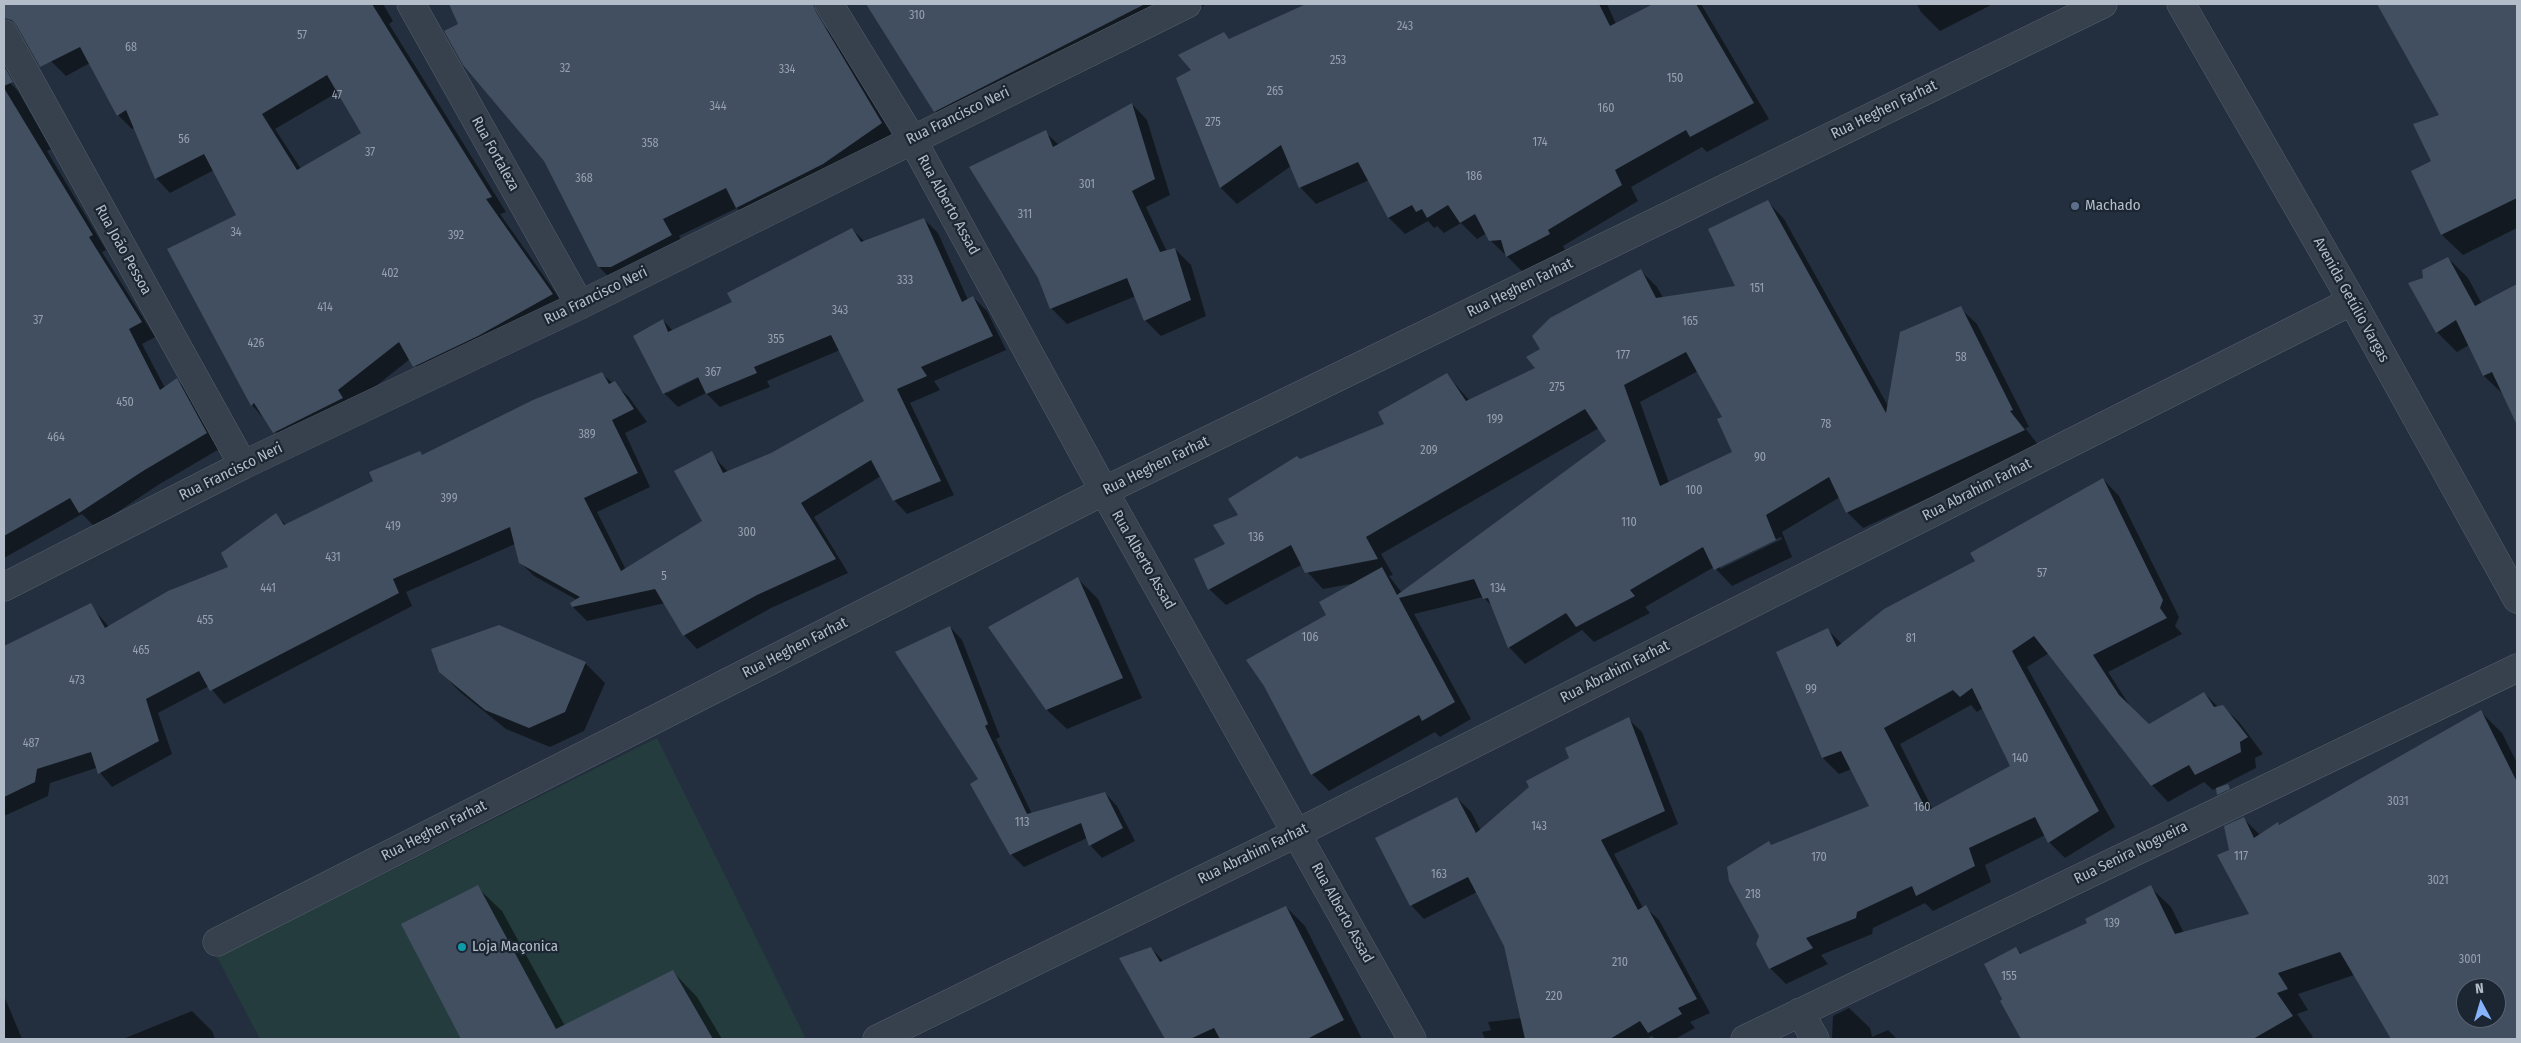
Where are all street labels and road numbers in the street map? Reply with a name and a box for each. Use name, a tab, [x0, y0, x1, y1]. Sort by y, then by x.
street label: Rua Heghen Farhat	[1828, 77, 1940, 143]
street label: Rua Francisco Neri	[903, 83, 1013, 149]
street label: Rua Fortaleza	[467, 114, 523, 194]
street label: Rua Alberto Assad	[913, 152, 983, 258]
street label: Rua João Pessoa	[91, 202, 155, 298]
street label: Avenida Getúlio Vargas	[2309, 234, 2393, 366]
street label: Rua Heghen Farhat	[1464, 255, 1576, 321]
street label: Rua Francisco Neri	[541, 263, 651, 329]
street label: Rua Heghen Farhat	[1100, 433, 1212, 499]
street label: Rua Francisco Neri	[176, 439, 286, 505]
street label: Rua Abrahim Farhat	[1919, 455, 2035, 525]
street label: Rua Alberto Assad	[1107, 507, 1179, 613]
street label: Rua Heghen Farhat	[739, 614, 851, 682]
street label: Rua Abrahim Farhat	[1557, 637, 1673, 707]
street label: Rua Heghen Farhat	[378, 797, 490, 865]
street label: Rua Senira Nogueira	[2071, 818, 2191, 888]
street label: Rua Abrahim Farhat	[1195, 820, 1311, 888]
street label: Rua Alberto Assad	[1307, 860, 1377, 966]

